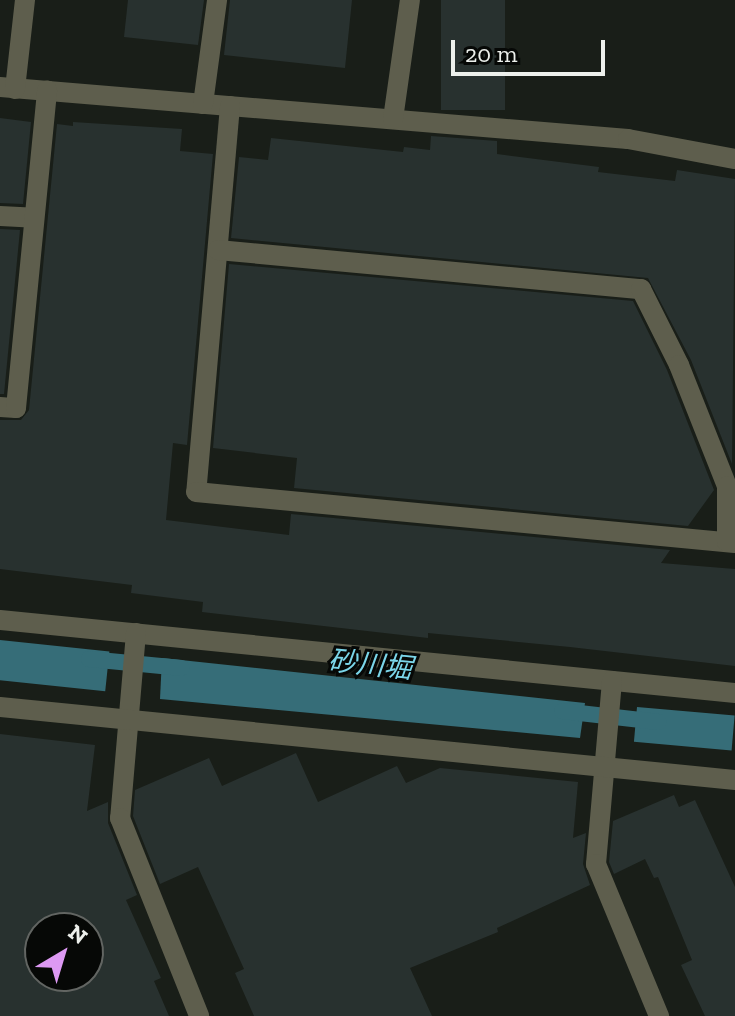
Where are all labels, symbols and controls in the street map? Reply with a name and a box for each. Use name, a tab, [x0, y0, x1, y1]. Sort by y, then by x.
scale bar	[455, 24, 609, 74]
text: 20 m	[465, 39, 517, 68]
water label: 砂川堀	[326, 644, 414, 686]
north arrow	[24, 912, 104, 992]
text: N	[63, 918, 93, 950]

